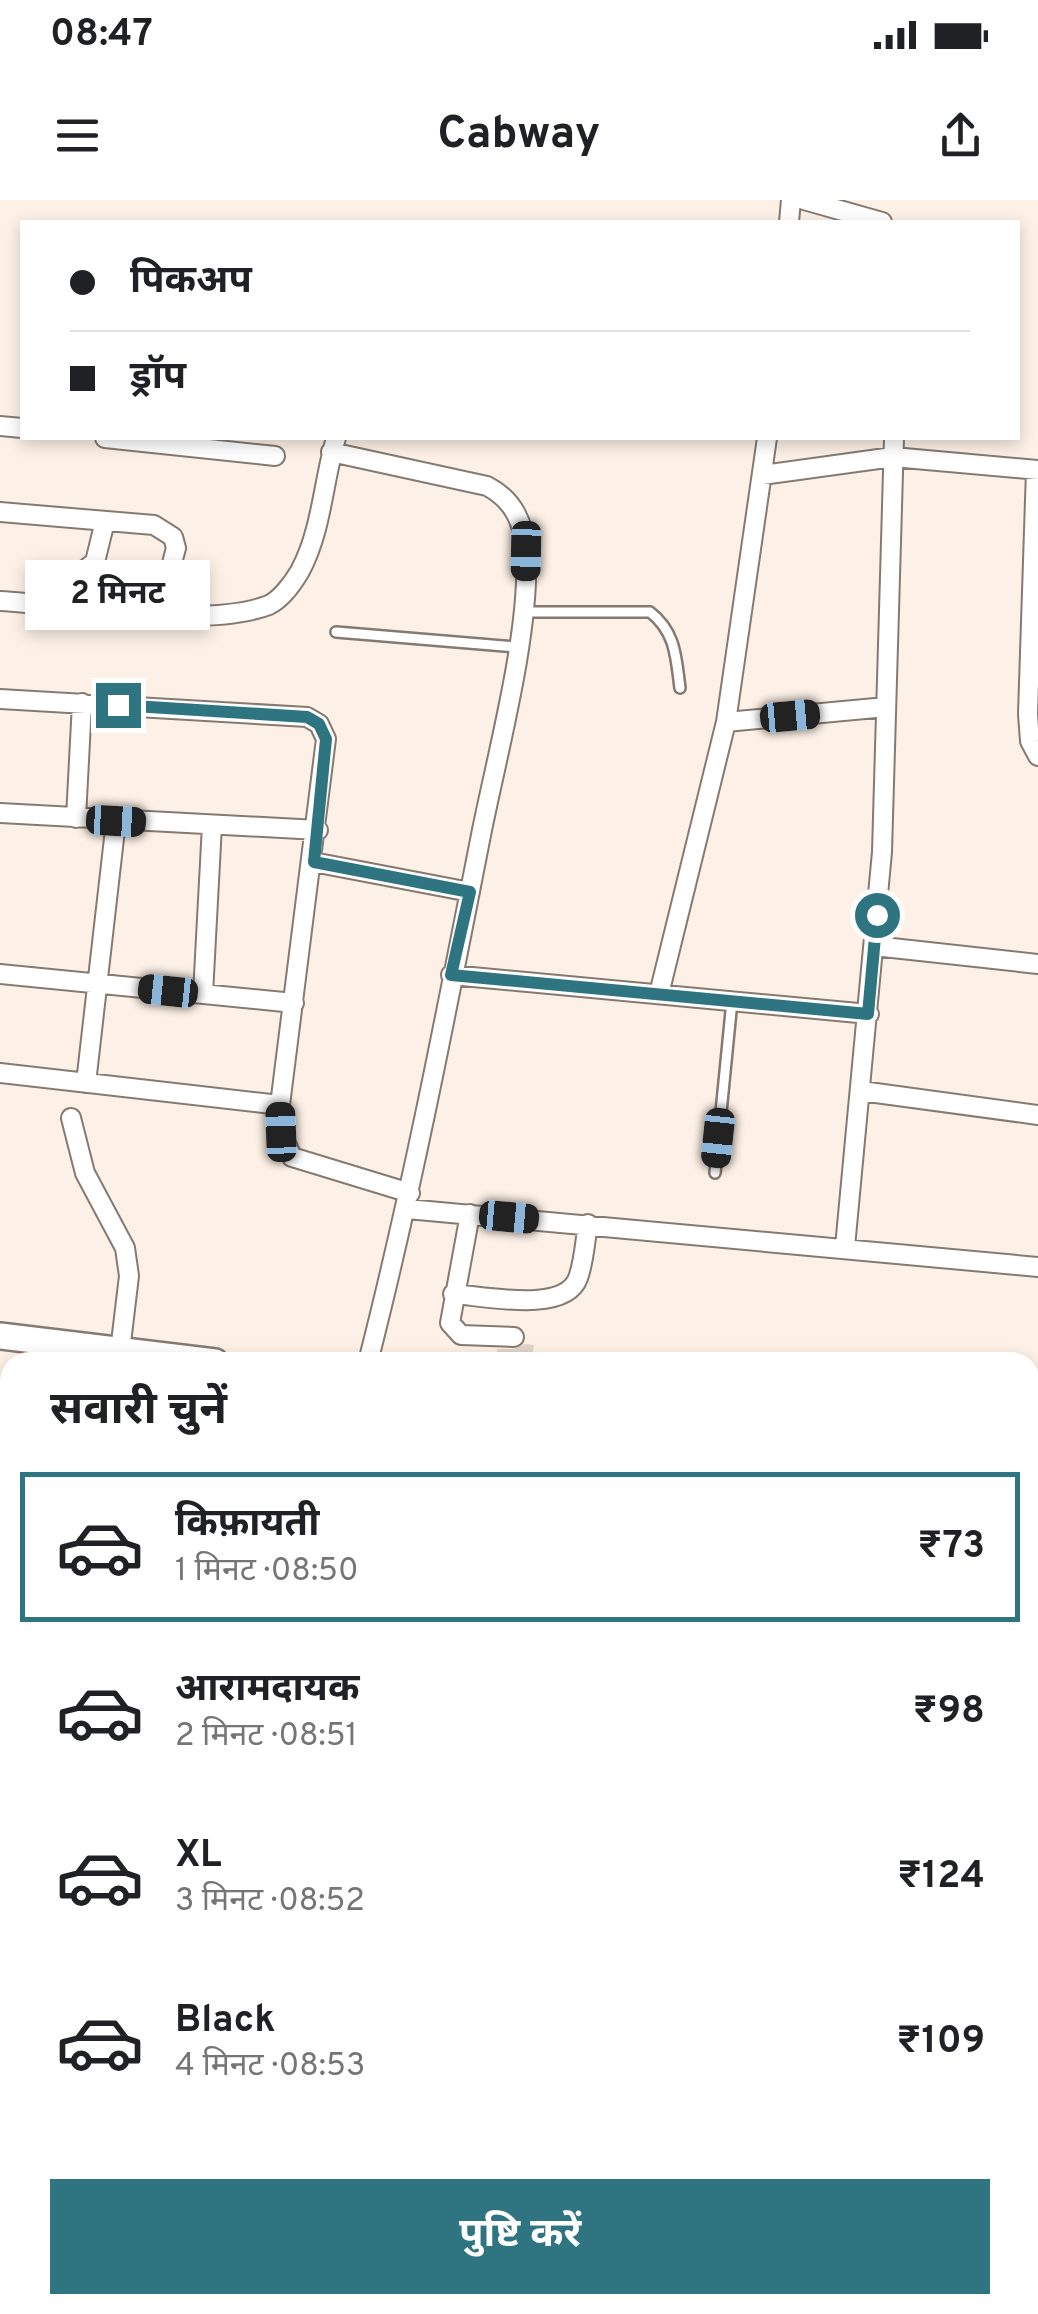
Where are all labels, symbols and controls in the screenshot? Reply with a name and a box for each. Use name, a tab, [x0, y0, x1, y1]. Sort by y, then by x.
text: 08:47	[50, 11, 153, 60]
text: Cabway	[438, 107, 600, 164]
icon: menu	[50, 108, 105, 163]
icon: share	[933, 108, 988, 163]
text: पिकअप	[130, 258, 252, 307]
text: ड्रॉप	[130, 354, 186, 403]
car	[510, 521, 542, 581]
callout: 2 मिनट	[26, 560, 210, 630]
text: 2 मिनट	[70, 575, 165, 615]
route end	[96, 683, 141, 728]
car	[759, 698, 821, 734]
car	[85, 804, 147, 838]
route start	[855, 893, 900, 938]
car	[137, 973, 199, 1009]
car	[265, 1101, 297, 1163]
car	[700, 1107, 736, 1169]
car	[478, 1199, 540, 1235]
text: सवारी चुनें	[50, 1383, 227, 1440]
text: किफ़ायती	[175, 1501, 319, 1550]
icon: car	[55, 1502, 145, 1592]
text: ₹73	[917, 1523, 985, 1572]
text: 1 मिनट · 08:50	[175, 1552, 358, 1592]
text: आरामदायक	[175, 1666, 359, 1715]
icon: car	[55, 1667, 145, 1757]
text: ₹98	[913, 1688, 985, 1737]
text: 2 मिनट · 08:51	[175, 1717, 358, 1757]
icon: car	[55, 1832, 145, 1922]
text: XL	[175, 1832, 222, 1881]
text: ₹124	[897, 1853, 985, 1902]
text: 3 मिनट · 08:52	[175, 1882, 365, 1922]
icon: car	[55, 1997, 145, 2087]
text: Black	[175, 1997, 275, 2046]
text: ₹109	[896, 2018, 985, 2067]
text: 4 मिनट · 08:53	[175, 2047, 365, 2087]
button: पुष्टि करें	[50, 2179, 990, 2294]

